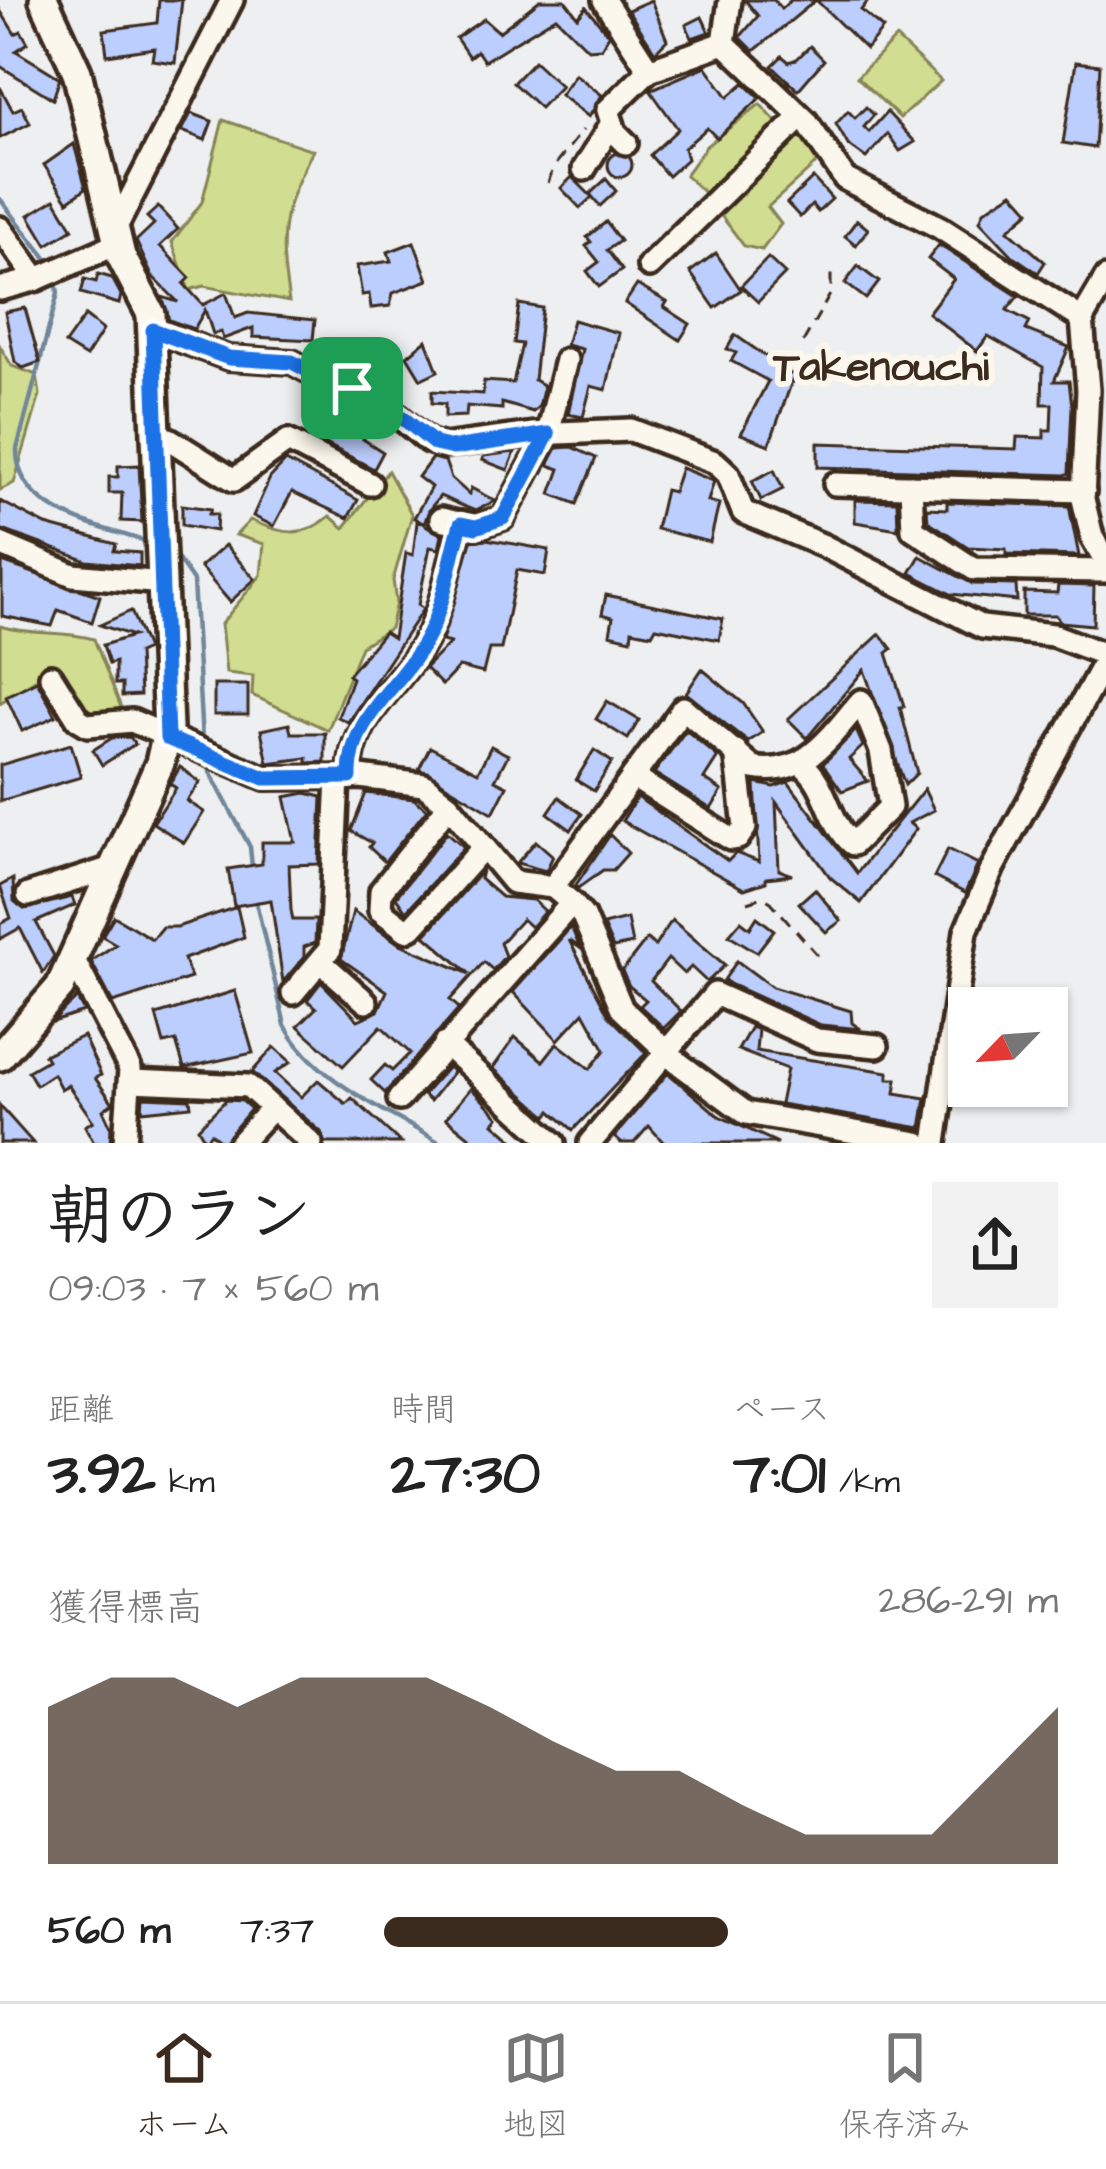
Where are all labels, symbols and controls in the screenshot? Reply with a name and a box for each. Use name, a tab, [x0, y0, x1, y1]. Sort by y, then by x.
pin	[301, 337, 403, 439]
district label: Takenouchi	[772, 339, 990, 397]
icon: arrive	[319, 355, 385, 421]
north arrow	[948, 987, 1068, 1107]
map controls	[948, 987, 1068, 1107]
text: 朝のラン	[48, 1172, 312, 1264]
button: share	[932, 1182, 1058, 1308]
text: 09:03 · 7 × 560 m	[48, 1263, 379, 1317]
text: 距離	[48, 1387, 114, 1433]
text: 時間	[391, 1387, 457, 1433]
text: ペース	[733, 1387, 830, 1433]
text: 3.92	[48, 1433, 155, 1516]
text: 27:30	[391, 1433, 540, 1516]
text: 7:01	[733, 1433, 826, 1516]
text: km	[155, 1459, 215, 1505]
text: /km	[826, 1459, 900, 1505]
text: 286–291 m	[878, 1575, 1058, 1629]
text: 獲得標高	[48, 1582, 204, 1636]
text: 560 m	[48, 1905, 171, 1959]
text: 7:37	[240, 1905, 314, 1959]
tab: ホーム	[135, 2025, 233, 2148]
tab: 地図	[503, 2025, 569, 2148]
tab: 保存済み	[839, 2025, 971, 2148]

